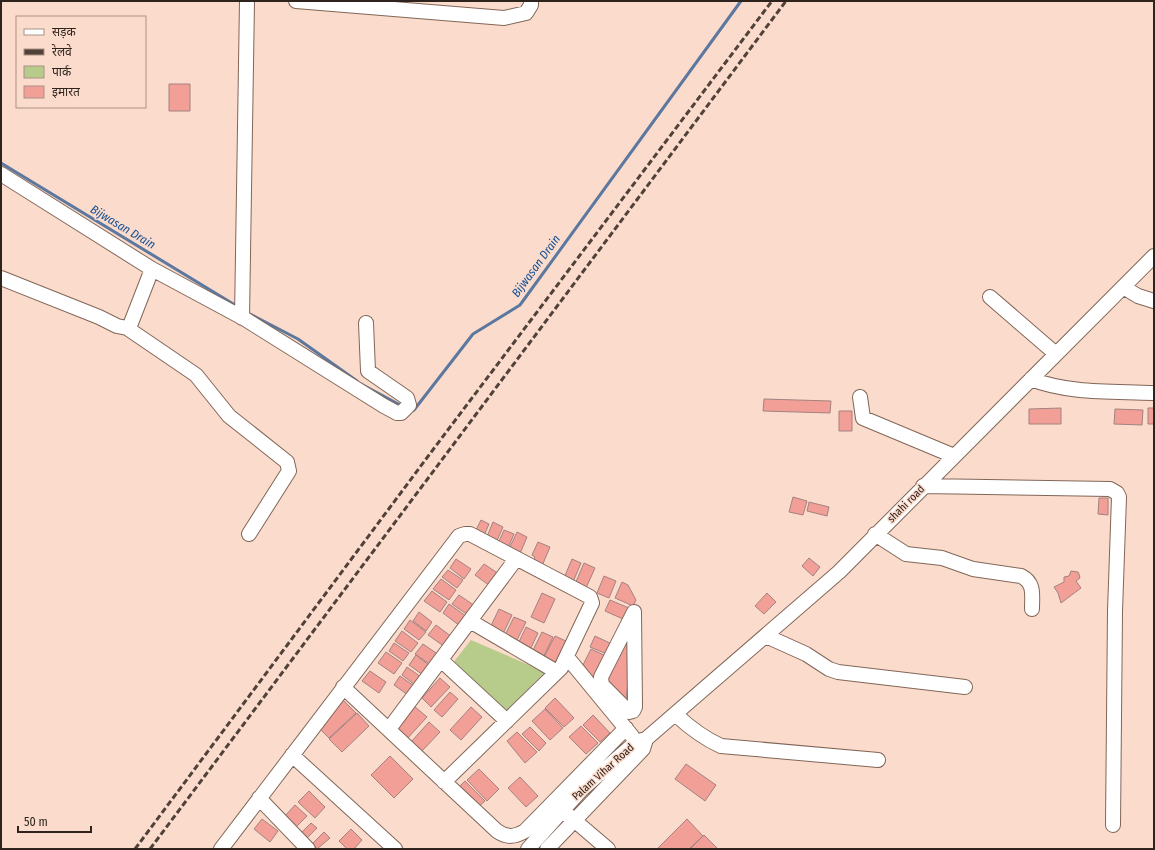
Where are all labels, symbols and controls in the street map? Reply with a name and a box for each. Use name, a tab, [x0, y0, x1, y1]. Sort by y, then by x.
legend	[16, 16, 146, 108]
text: सड़क	[52, 25, 77, 39]
text: रेलवे	[52, 44, 72, 59]
text: पार्क	[52, 65, 72, 79]
text: इमारत	[52, 85, 81, 99]
water label: Bijwasan Drain	[88, 202, 158, 252]
water label: Bijwasan Drain	[509, 232, 563, 300]
street label: shahi road	[885, 483, 927, 525]
street label: Palam Vihar Road	[569, 741, 637, 803]
scale bar	[18, 808, 91, 834]
text: 50 m	[24, 815, 48, 829]

